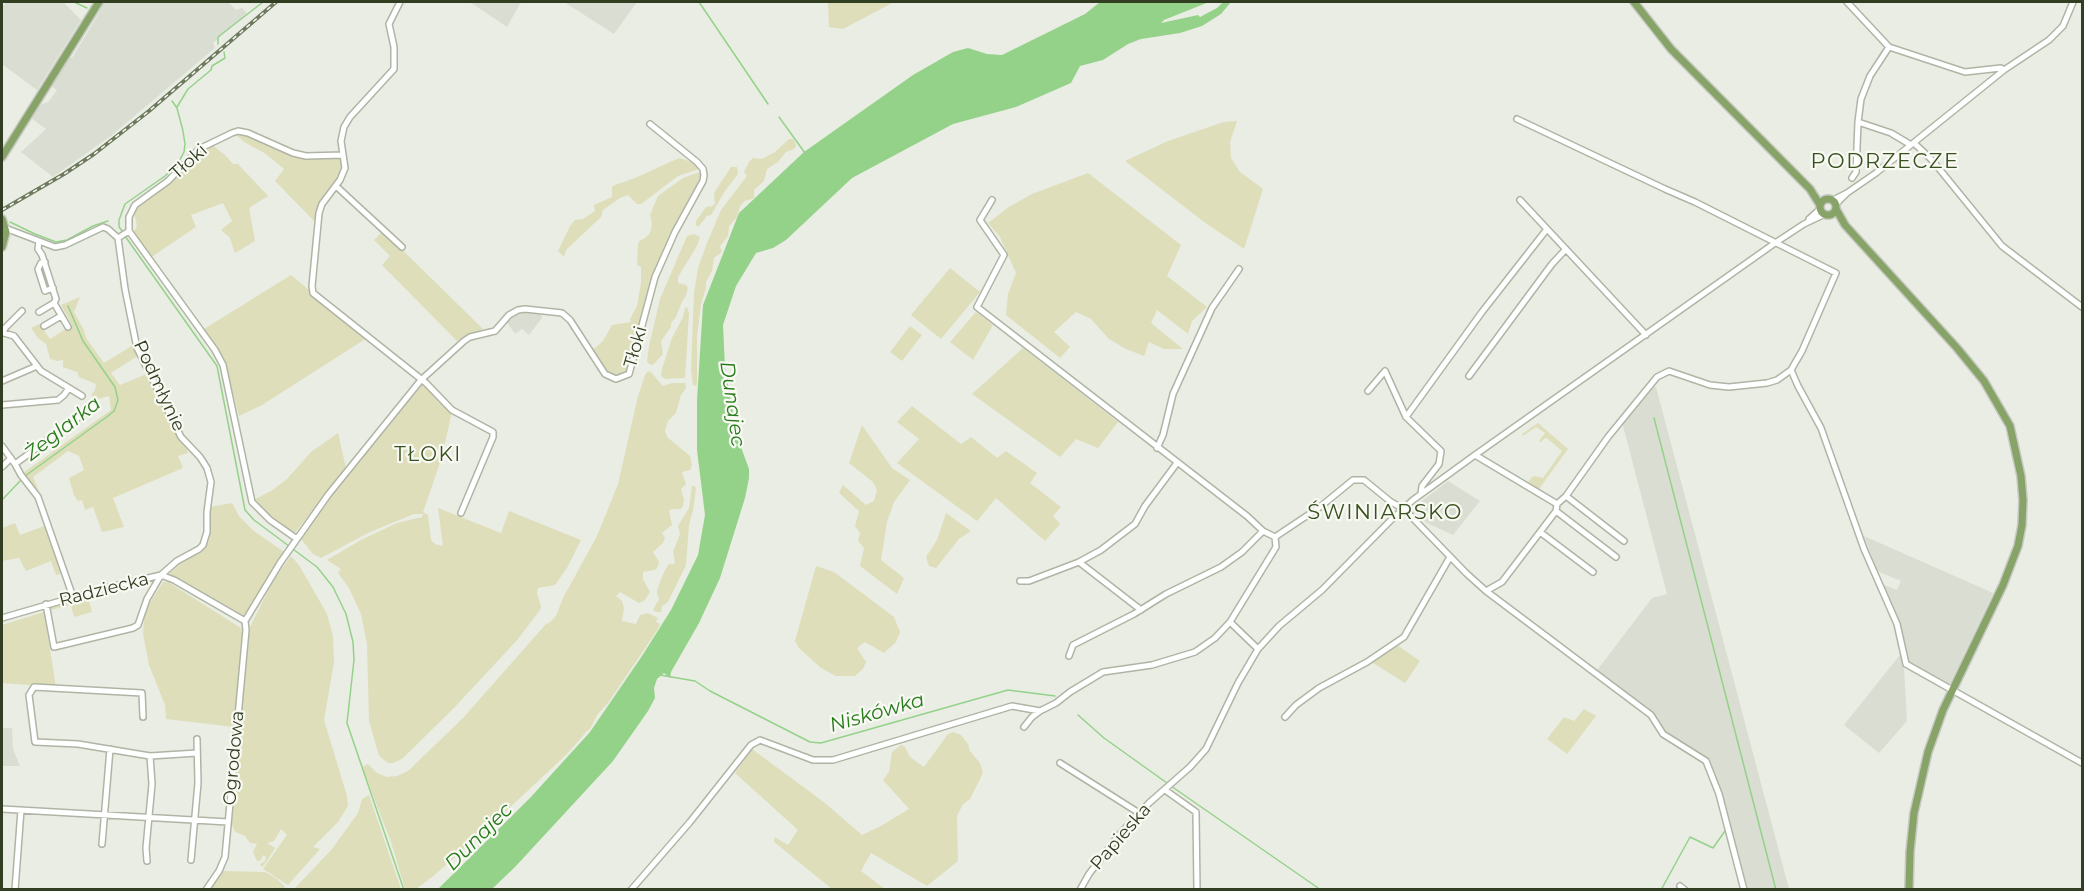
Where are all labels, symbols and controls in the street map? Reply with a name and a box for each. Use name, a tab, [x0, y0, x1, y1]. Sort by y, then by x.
street label: Tłoki	[166, 140, 212, 184]
district label: PODRZECZE	[1810, 149, 1960, 175]
street label: Tłoki	[620, 324, 652, 370]
street label: Podmłynie	[129, 337, 189, 435]
water label: Dunajec	[714, 360, 750, 448]
water label: Żeglarka	[20, 392, 106, 466]
district label: TŁOKI	[394, 443, 462, 467]
district label: ŚWINIARSKO	[1307, 500, 1463, 526]
street label: Radziecka	[57, 568, 151, 612]
water label: Niskówka	[827, 688, 927, 738]
street label: Ogrodowa	[219, 710, 249, 806]
water label: Dunajec	[440, 798, 518, 876]
street label: Papieska	[1086, 799, 1156, 875]

